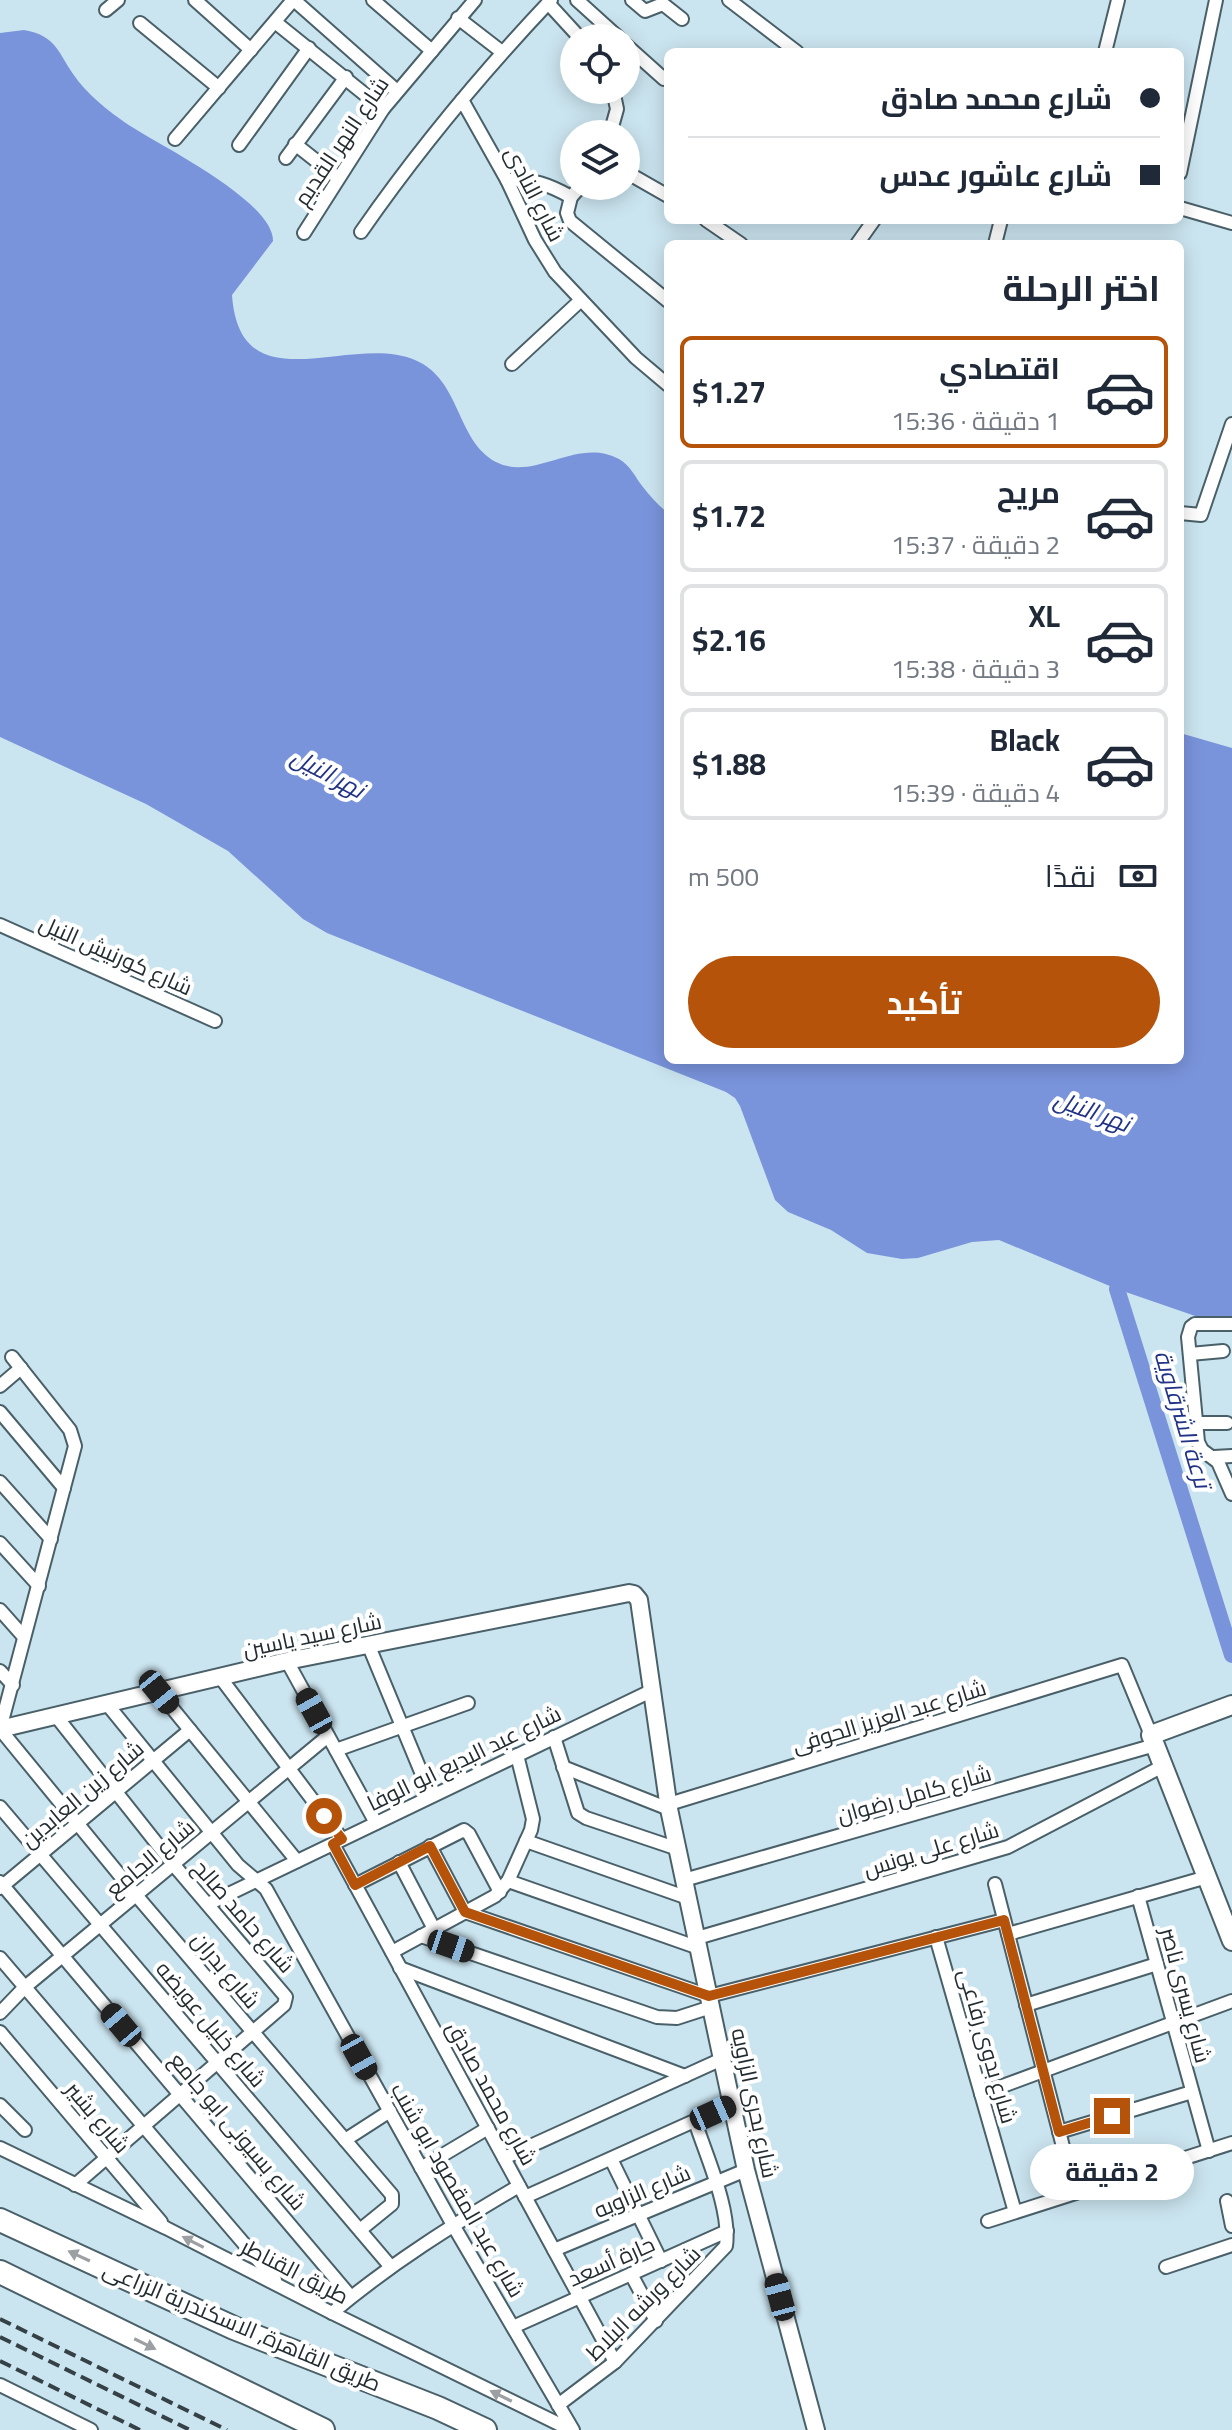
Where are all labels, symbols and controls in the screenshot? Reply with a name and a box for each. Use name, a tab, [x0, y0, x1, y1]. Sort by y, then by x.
map controls	[560, 24, 640, 200]
button: locate	[560, 24, 640, 104]
street label: شارع النهر القديم	[282, 67, 400, 215]
text: شارع محمد صادق	[881, 70, 1112, 126]
button: layers	[560, 120, 640, 200]
street label: شارع النادى	[493, 139, 577, 249]
text: شارع عاشور عدس	[879, 147, 1112, 203]
text: اختر الرحلة	[1003, 254, 1160, 322]
text: اقتصادي	[939, 340, 1060, 396]
icon: car	[1084, 356, 1156, 428]
text: $1.27	[692, 364, 766, 420]
text: 1 دقيقة · 15:36	[891, 396, 1060, 445]
text: مريح	[997, 464, 1060, 520]
icon: car	[1084, 480, 1156, 552]
text: $1.72	[692, 488, 766, 544]
text: 2 دقيقة · 15:37	[891, 520, 1060, 569]
text: XL	[1029, 588, 1060, 644]
icon: car	[1084, 604, 1156, 676]
text: $2.16	[692, 612, 766, 668]
text: 3 دقيقة · 15:38	[891, 644, 1060, 693]
text: Black	[990, 712, 1060, 768]
icon: car	[1084, 728, 1156, 800]
water label: نهر النيل	[283, 735, 376, 813]
text: $1.88	[692, 736, 766, 792]
text: 4 دقيقة · 15:39	[891, 768, 1060, 817]
text: نقدًا	[1045, 848, 1096, 904]
text: 500 m	[688, 852, 759, 901]
icon: cash	[1116, 854, 1160, 898]
street label: شارع كورنيش النيل	[32, 902, 200, 1008]
button: تأكيد	[688, 956, 1160, 1048]
water label: نهر النيل	[1047, 1076, 1139, 1146]
water label: ترعة الشرقاوية	[1141, 1344, 1227, 1498]
street label: شارع سيد ياسين	[239, 1600, 385, 1670]
car	[135, 1666, 183, 1718]
street label: شارع عبد العزيز الحوفى	[786, 1666, 992, 1766]
car	[292, 1684, 336, 1738]
street label: شارع عبد البديع ابو الوفا	[359, 1693, 569, 1823]
street label: شارع زين العابدين	[10, 1729, 154, 1859]
street label: شارع كامل رضوان	[832, 1752, 996, 1836]
route start	[306, 1798, 342, 1834]
street label: شارع الجامع	[95, 1807, 205, 1909]
street label: شارع على يونس	[858, 1808, 1004, 1890]
street label: شارع حامد صالح	[182, 1849, 306, 1983]
street label: شارع يسرى ناصر	[1147, 1920, 1224, 2068]
street label: شارع بدران	[181, 1921, 271, 2019]
car	[424, 1927, 478, 1965]
street label: شارع خليل عويضه	[145, 1951, 277, 2097]
street label: شارع بدوى رفاعى	[946, 1963, 1030, 2129]
car	[96, 1999, 146, 2051]
street label: شارع محمد صادق	[435, 2013, 549, 2173]
street label: شارع بحرى الزاويه	[719, 2024, 791, 2182]
car	[337, 2030, 381, 2084]
street label: شارع بسيونى ابو جامع	[158, 2042, 318, 2220]
street label: شارع بشير	[53, 2069, 142, 2163]
street label: شارع عبد المقصود ابو شنب	[379, 2074, 537, 2306]
car	[686, 2092, 740, 2134]
route end	[1094, 2098, 1130, 2134]
callout: 2 دقيقة	[1030, 2144, 1194, 2200]
text: 2 دقيقة	[1065, 2147, 1159, 2196]
street label: شارع الزاويه	[587, 2152, 697, 2230]
street label: حارة أسعد	[560, 2223, 662, 2299]
street label: طريق القناطر	[232, 2225, 357, 2316]
one-way arrow	[182, 2235, 205, 2248]
street label: شارع ورشه البلاط	[575, 2235, 711, 2371]
street label: طريق القاهرة, الاسكندرية الزراعى	[96, 2248, 388, 2404]
one-way arrow	[67, 2249, 90, 2263]
car	[762, 2271, 798, 2323]
one-way arrow	[134, 2337, 157, 2351]
one-way arrow	[489, 2389, 512, 2403]

